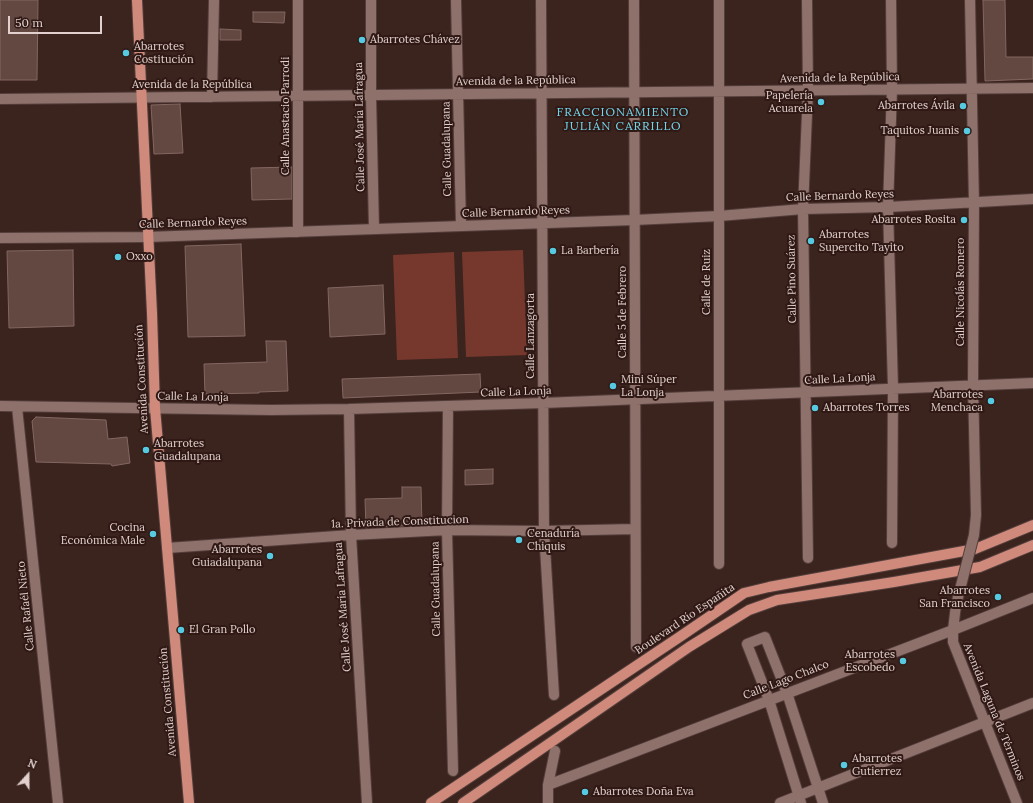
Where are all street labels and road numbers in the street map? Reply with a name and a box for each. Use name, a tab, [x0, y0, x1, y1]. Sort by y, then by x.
street label: Calle Anastacio Parrodi	[279, 57, 293, 175]
street label: Calle José María Lafragua	[352, 62, 368, 192]
street label: Avenida de la República	[780, 70, 900, 86]
street label: Avenida de la República	[456, 73, 576, 89]
street label: Avenida de la República	[132, 78, 252, 92]
street label: Calle Guadalupana	[440, 101, 454, 197]
street label: Calle Bernardo Reyes	[786, 188, 894, 204]
street label: Calle Bernardo Reyes	[462, 204, 570, 220]
street label: Calle Bernardo Reyes	[139, 215, 247, 231]
street label: Calle Pino Suárez	[785, 235, 799, 323]
street label: Calle Nicolás Romero	[954, 238, 968, 346]
street label: Calle de Ruiz	[700, 249, 714, 315]
street label: Calle 5 de Febrero	[616, 266, 630, 358]
street label: Calle Lanzagorta	[524, 293, 538, 379]
street label: Avenida Constitución	[133, 324, 151, 434]
street label: Calle La Lonja	[804, 371, 876, 387]
street label: Calle La Lonja	[480, 384, 552, 400]
street label: Calle La Lonja	[157, 390, 229, 404]
street label: 1a. Privada de Constitucion	[331, 513, 469, 531]
street label: Calle Guadalupana	[429, 541, 443, 637]
street label: Calle José María Lafragua	[332, 542, 354, 672]
street label: Calle Rafaél Nieto	[15, 561, 37, 651]
street label: Boulevard Río Españita	[633, 581, 737, 657]
street label: Avenida Laguna de Términos	[960, 641, 1028, 783]
street label: Avenida Constitución	[157, 647, 179, 757]
street label: Calle Lago Chalco	[741, 658, 831, 702]

